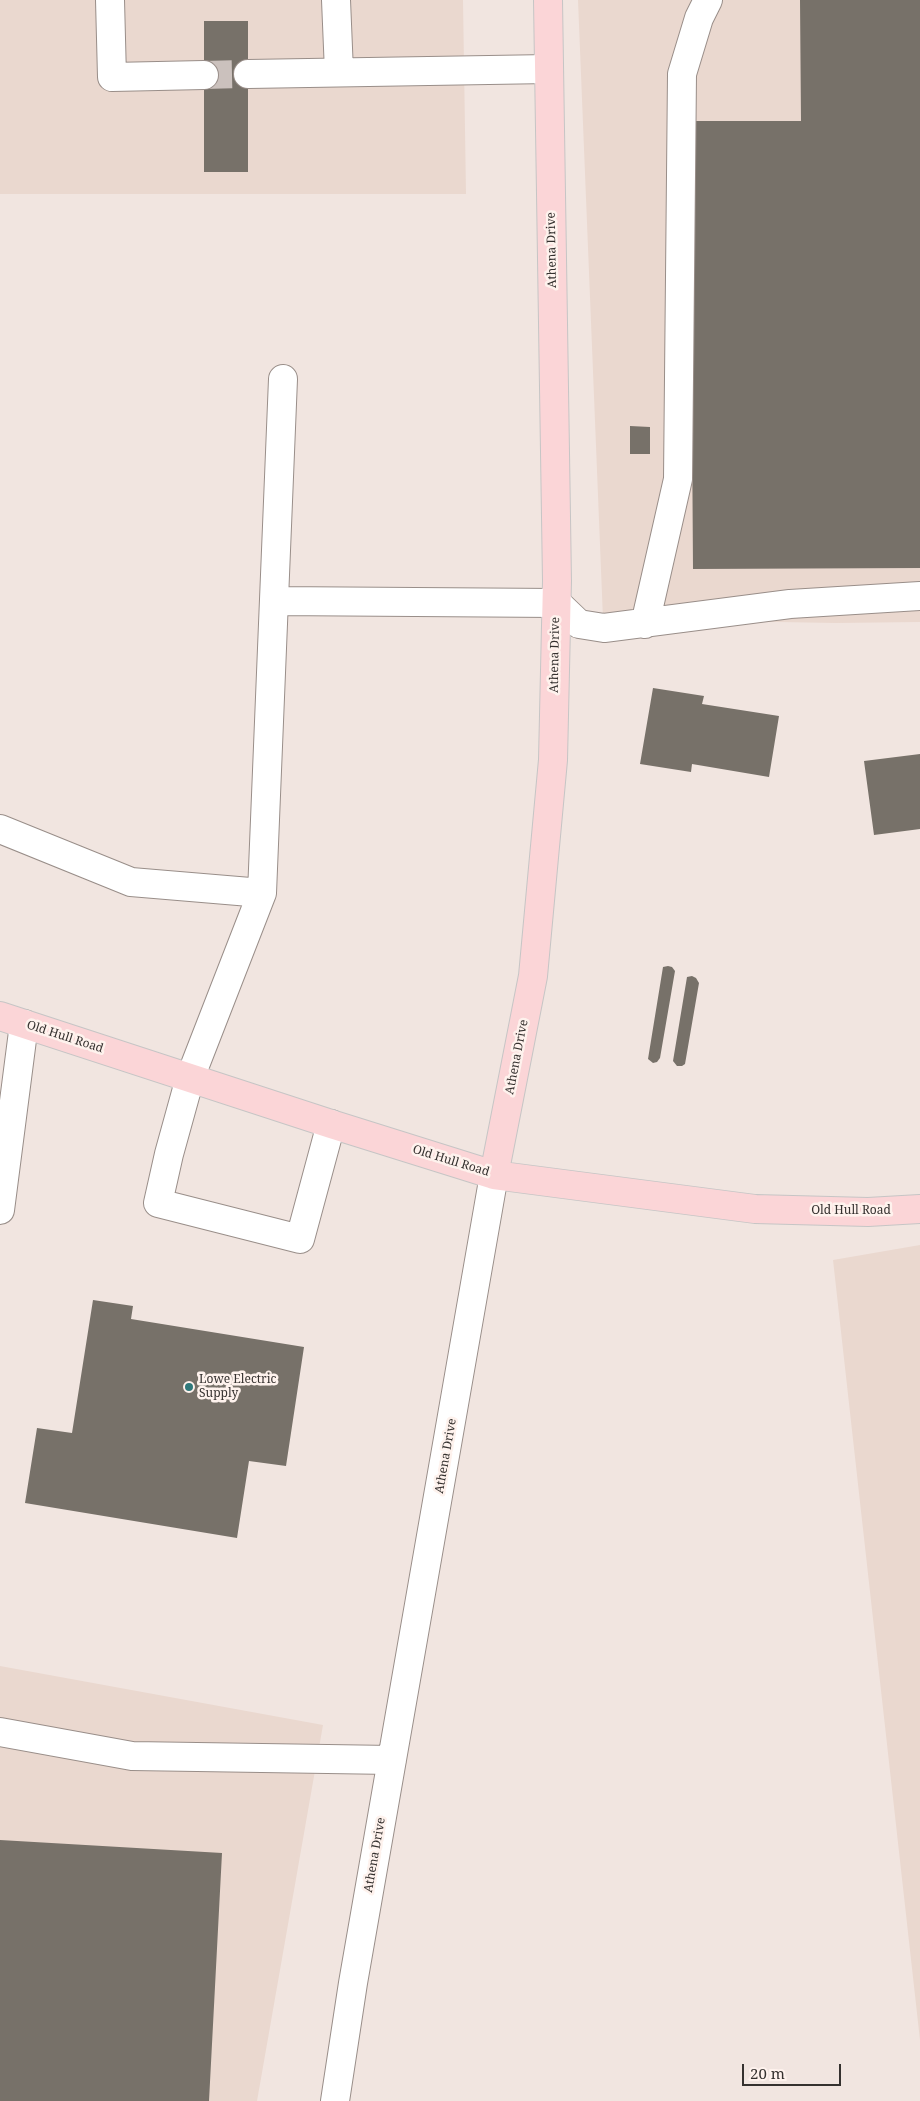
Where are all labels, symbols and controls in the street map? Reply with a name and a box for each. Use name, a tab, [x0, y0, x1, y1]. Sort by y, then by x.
street label: Athena Drive	[544, 212, 560, 288]
street label: Athena Drive	[547, 617, 563, 693]
street label: Old Hull Road	[25, 1018, 105, 1056]
street label: Athena Drive	[503, 1018, 531, 1096]
street label: Old Hull Road	[411, 1142, 491, 1180]
street label: Old Hull Road	[811, 1204, 891, 1218]
place label: Lowe Electric Supply	[199, 1373, 276, 1401]
marker: Lowe Electric Supply	[183, 1381, 195, 1393]
street label: Athena Drive	[432, 1417, 460, 1495]
street label: Athena Drive	[361, 1816, 389, 1894]
scale bar	[745, 2054, 844, 2086]
text: 20 m	[750, 2063, 785, 2083]

